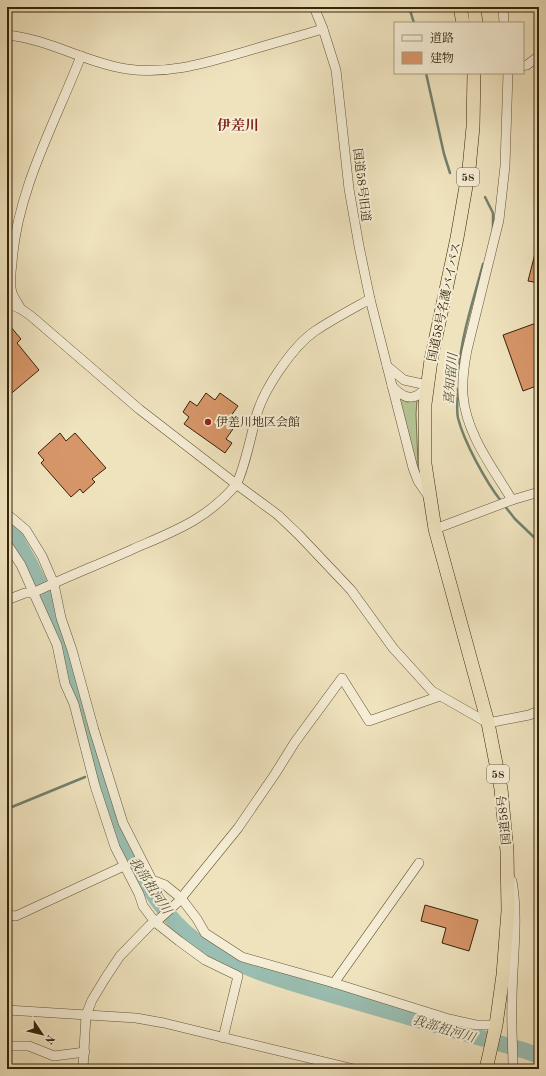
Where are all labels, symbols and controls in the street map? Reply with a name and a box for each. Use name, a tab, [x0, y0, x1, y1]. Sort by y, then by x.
legend	[394, 22, 524, 74]
text: 道路	[430, 31, 454, 45]
text: 建物	[430, 51, 454, 65]
district label: 伊差川	[217, 118, 259, 133]
street label: 国道58号旧道	[351, 147, 373, 223]
road number: 58	[457, 168, 479, 186]
street label: 国道58号名護バイパス	[425, 241, 463, 363]
water label: 喜知留川	[442, 351, 460, 406]
place label: 伊差川地区会館	[216, 415, 300, 429]
marker: 伊差川地区会館	[203, 417, 213, 427]
road number: 58	[487, 765, 509, 783]
street label: 国道58号	[494, 794, 514, 846]
water label: 我部祖河川	[127, 854, 175, 918]
water label: 我部祖河川	[411, 1013, 479, 1046]
north arrow	[22, 1014, 62, 1054]
text: N	[42, 1032, 56, 1046]

